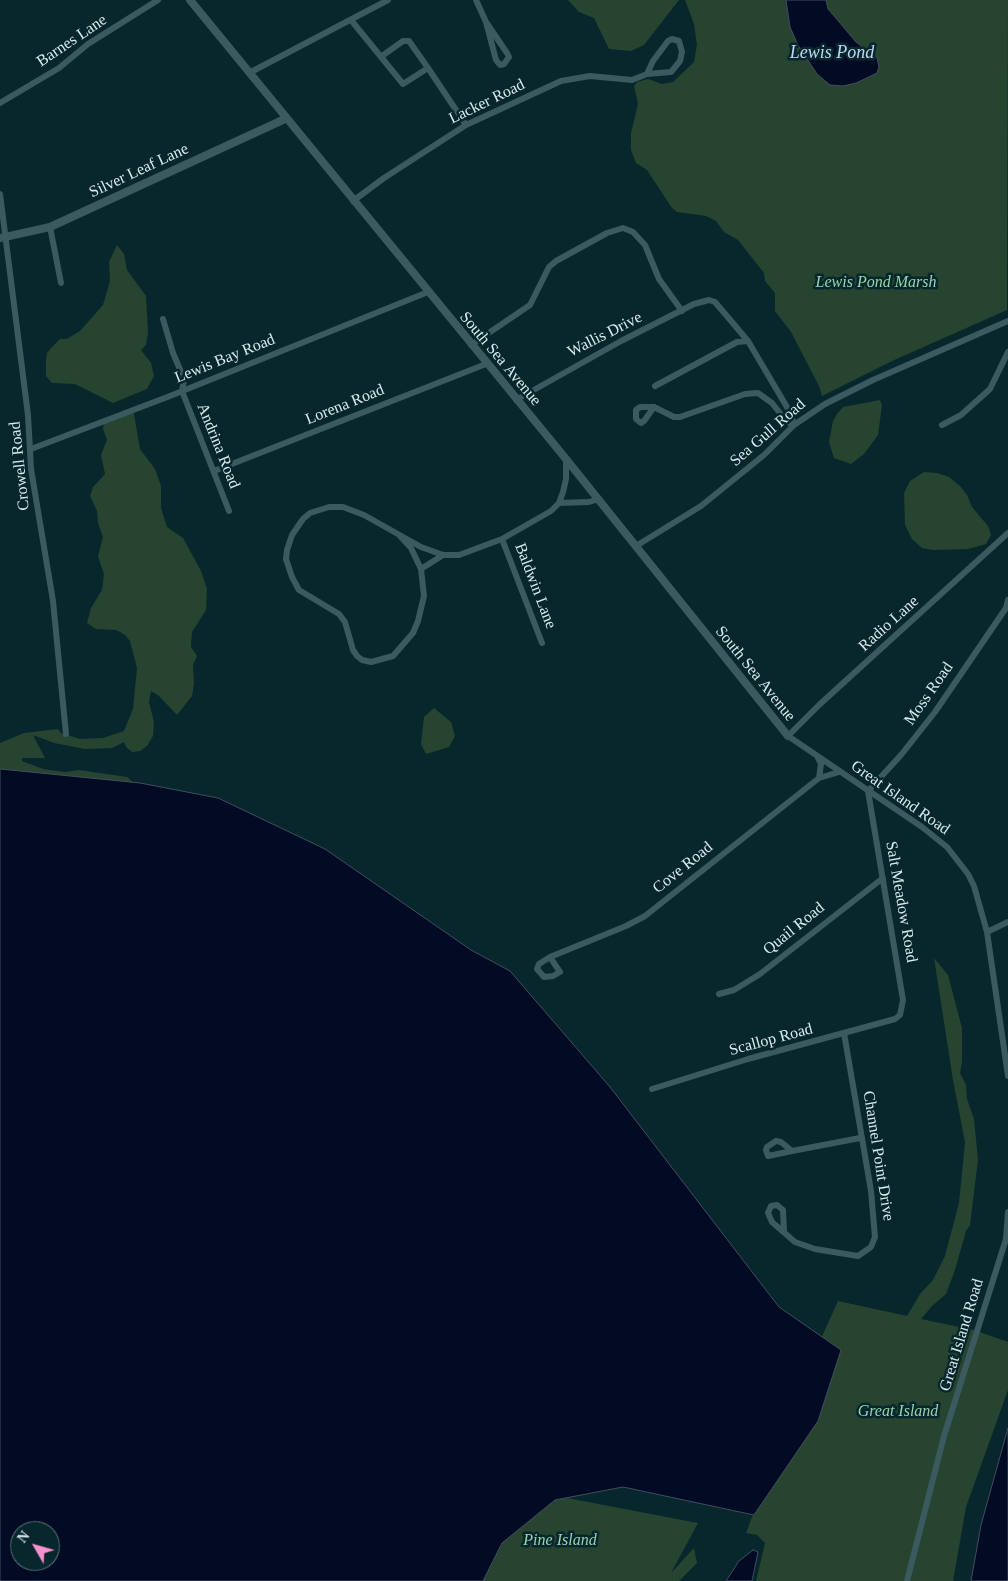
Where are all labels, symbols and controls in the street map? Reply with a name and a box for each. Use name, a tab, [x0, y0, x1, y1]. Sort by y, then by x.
street label: Barnes Lane	[33, 11, 111, 71]
water label: Lewis Pond	[790, 42, 874, 64]
street label: Lacker Road	[446, 75, 528, 129]
street label: Silver Leaf Lane	[86, 140, 192, 202]
park label: Lewis Pond Marsh	[816, 273, 936, 293]
street label: South Sea Avenue	[455, 308, 545, 410]
street label: Wallis Drive	[565, 308, 645, 362]
street label: Lewis Bay Road	[172, 330, 278, 388]
street label: Lorena Road	[303, 381, 387, 429]
street label: Sea Gull Road	[726, 395, 810, 471]
street label: Andrina Road	[192, 401, 244, 491]
street label: Crowell Road	[6, 421, 34, 511]
street label: Baldwin Lane	[510, 540, 560, 632]
street label: Radio Lane	[855, 592, 923, 656]
street label: South Sea Avenue	[711, 622, 799, 726]
street label: Moss Road	[900, 659, 958, 729]
street label: Great Island Road	[847, 757, 953, 839]
street label: Cove Road	[649, 838, 717, 898]
street label: Salt Meadow Road	[881, 840, 921, 964]
street label: Quail Road	[759, 898, 829, 960]
street label: Scallop Road	[727, 1020, 815, 1060]
street label: Channel Point Drive	[858, 1090, 898, 1222]
street label: Great Island Road	[936, 1277, 988, 1393]
park label: Great Island	[858, 1402, 938, 1422]
north arrow	[10, 1521, 60, 1571]
text: N	[15, 1528, 33, 1546]
park label: Pine Island	[523, 1531, 597, 1551]

